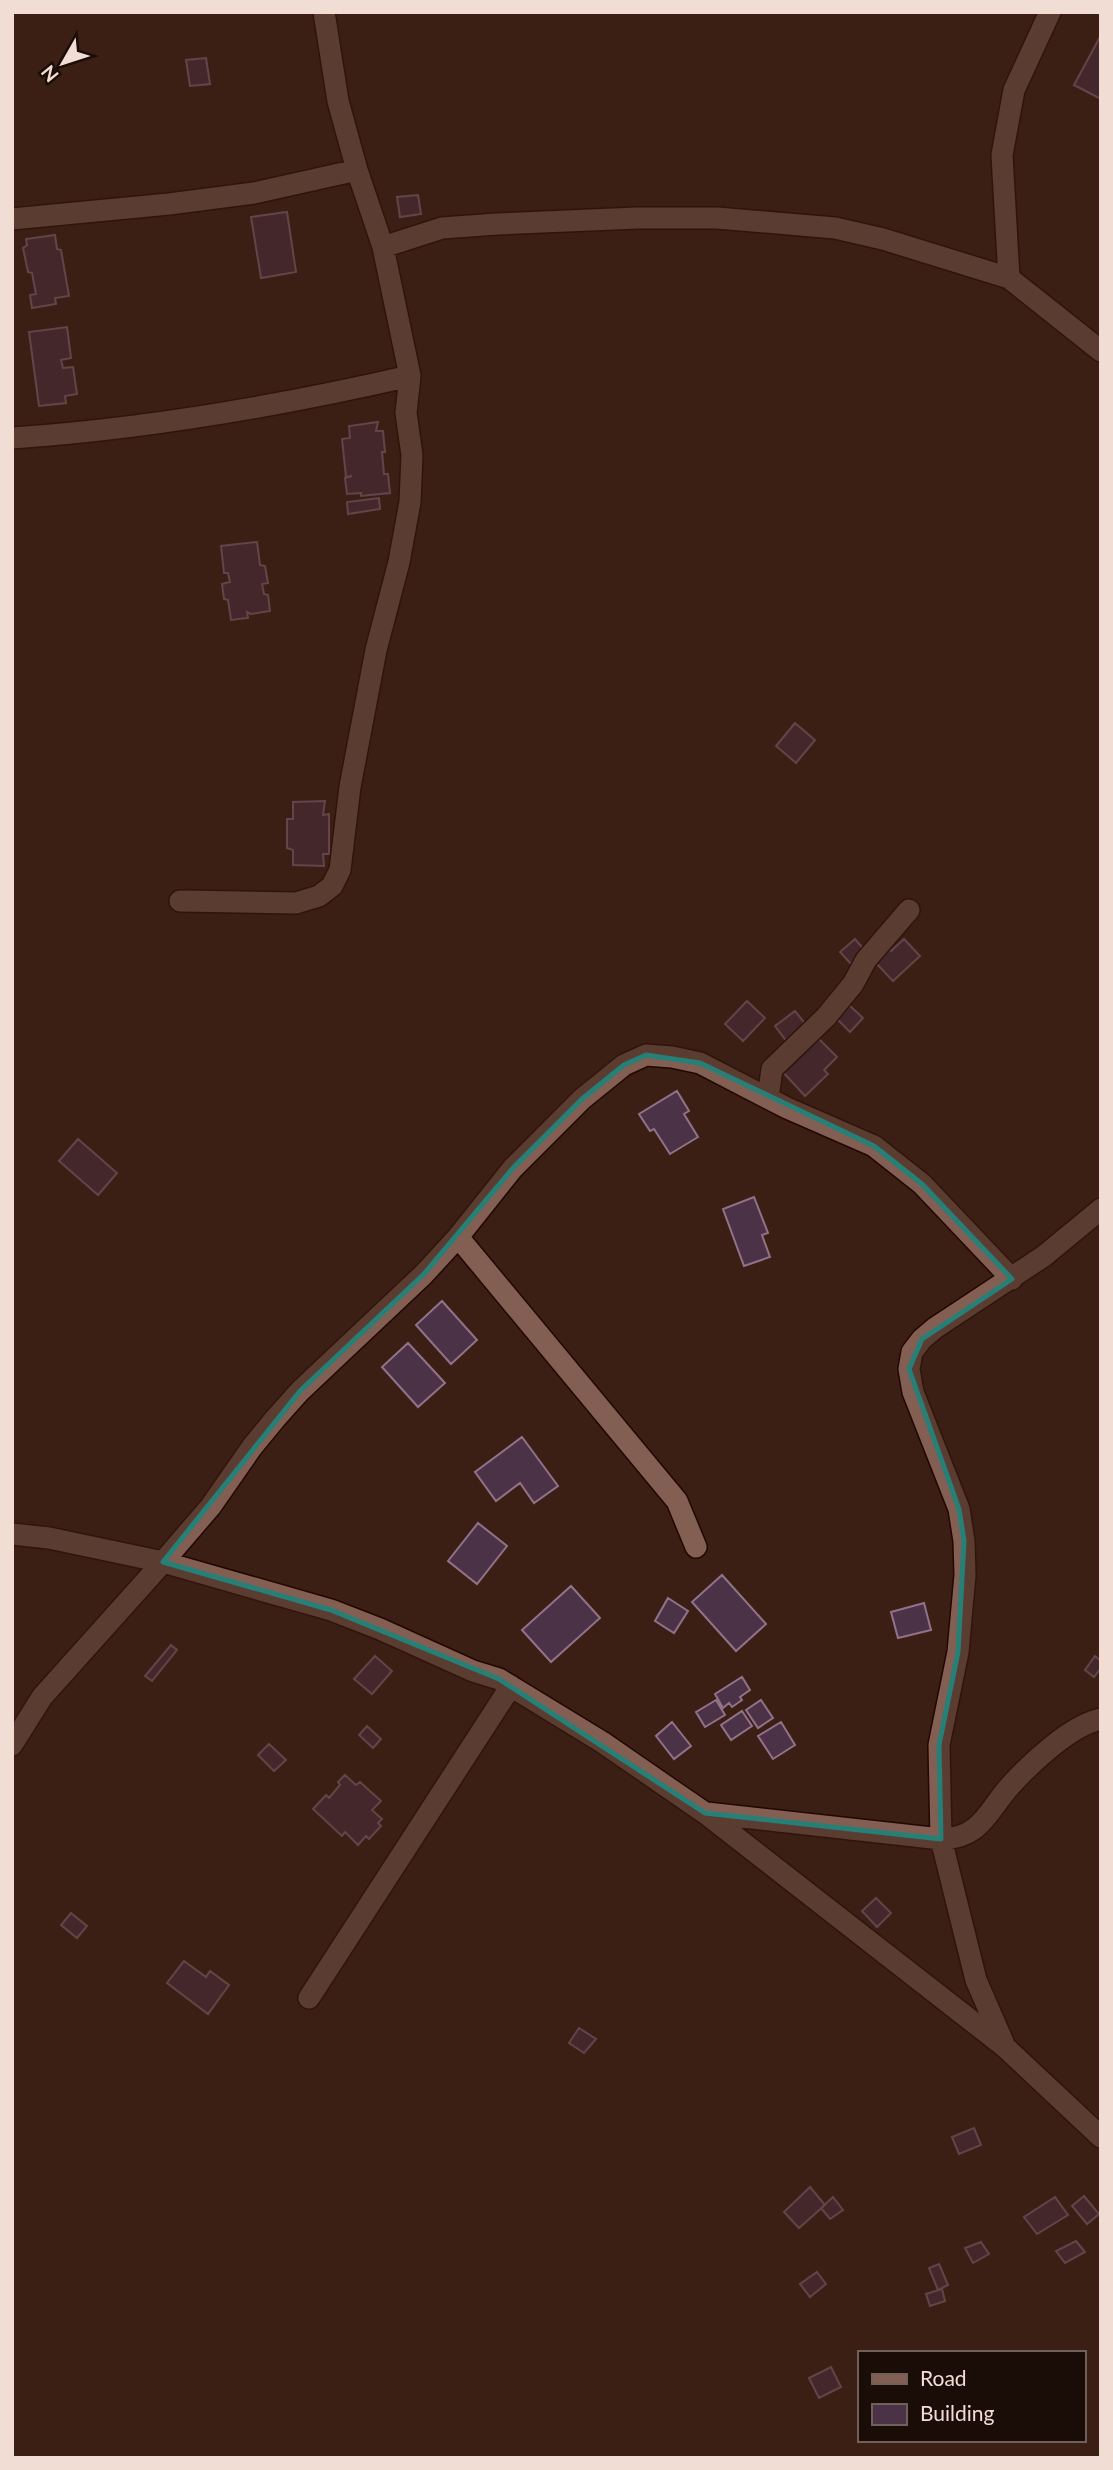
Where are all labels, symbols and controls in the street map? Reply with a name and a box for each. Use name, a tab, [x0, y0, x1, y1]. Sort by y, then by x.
north arrow	[28, 28, 98, 98]
text: N	[36, 61, 63, 87]
legend	[858, 2351, 1085, 2442]
text: Road	[920, 2365, 967, 2390]
text: Building	[920, 2400, 995, 2425]

